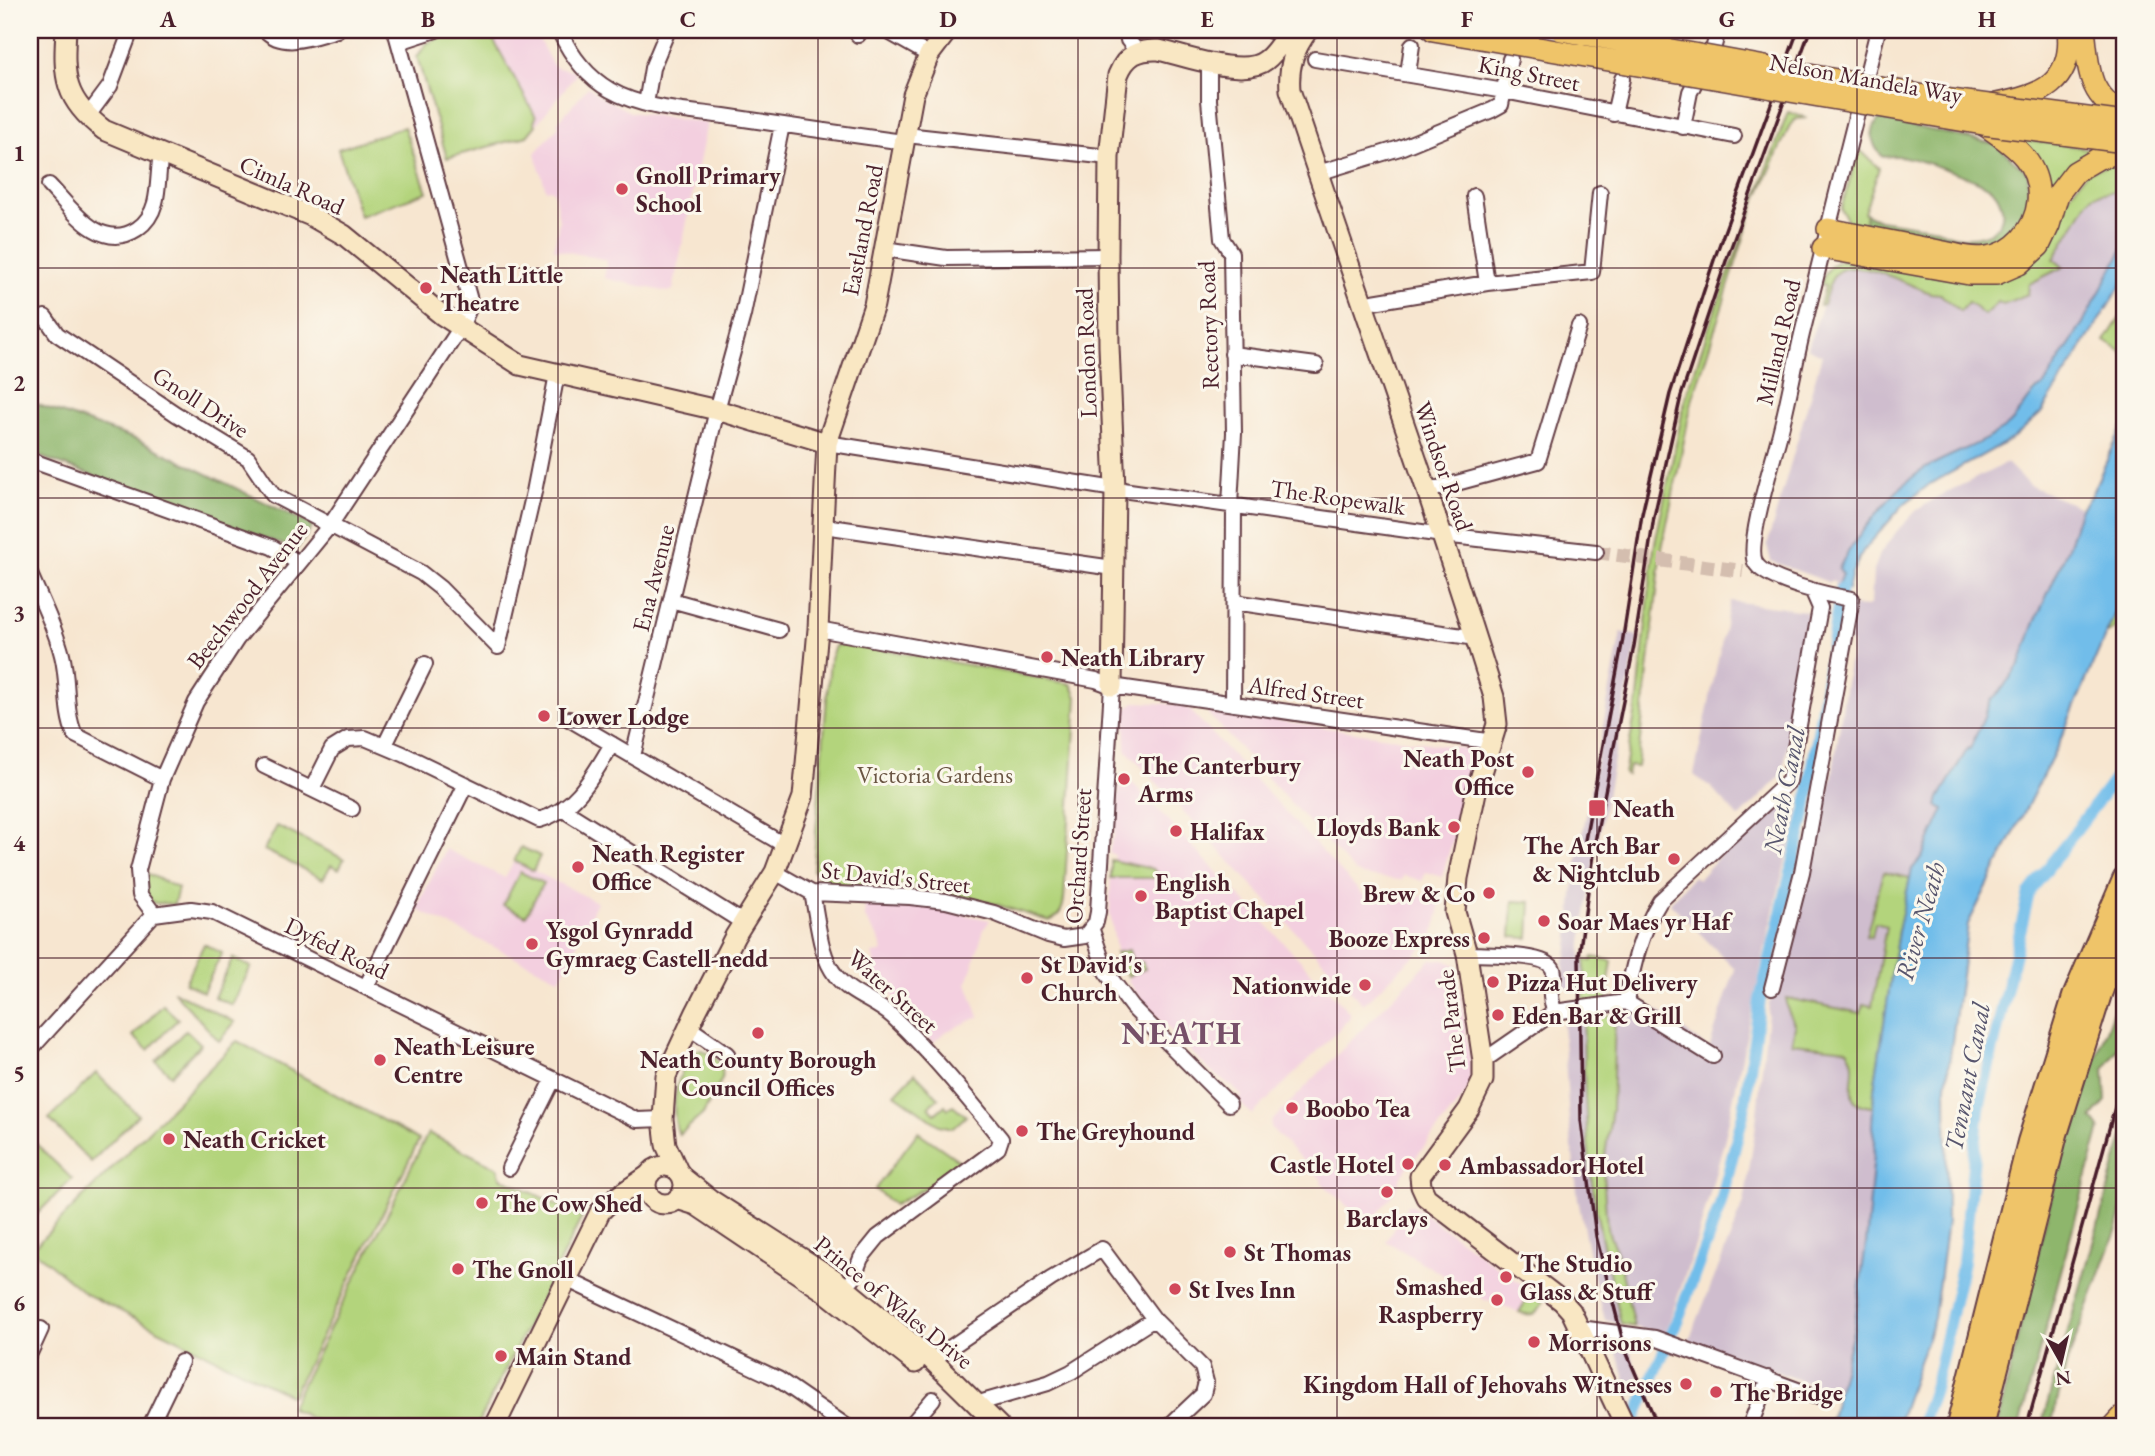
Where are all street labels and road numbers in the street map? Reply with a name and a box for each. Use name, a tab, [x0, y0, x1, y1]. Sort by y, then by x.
street label: Nelson Mandela Way	[1767, 46, 1966, 110]
street label: King Street	[1476, 48, 1583, 98]
street label: Cimla Road	[235, 148, 350, 222]
street label: Eastland Road	[834, 161, 890, 298]
street label: Rectory Road	[1190, 259, 1226, 390]
street label: Milland Road	[1748, 275, 1808, 408]
street label: London Road	[1068, 286, 1104, 419]
street label: Gnoll Drive	[147, 359, 255, 445]
street label: Windsor Road	[1407, 397, 1481, 536]
street label: The Ropewalk	[1268, 472, 1408, 522]
street label: Beechwood Avenue	[180, 515, 314, 675]
street label: Ena Avenue	[625, 521, 681, 635]
street label: Alfred Street	[1245, 668, 1366, 716]
street label: Orchard Street	[1058, 787, 1098, 925]
street label: St David's Street	[820, 854, 972, 900]
street label: Dyfed Road	[280, 910, 395, 987]
street label: Water Street	[841, 942, 945, 1040]
street label: The Parade	[1429, 968, 1473, 1074]
street label: Prince of Wales Drive	[808, 1228, 980, 1376]

